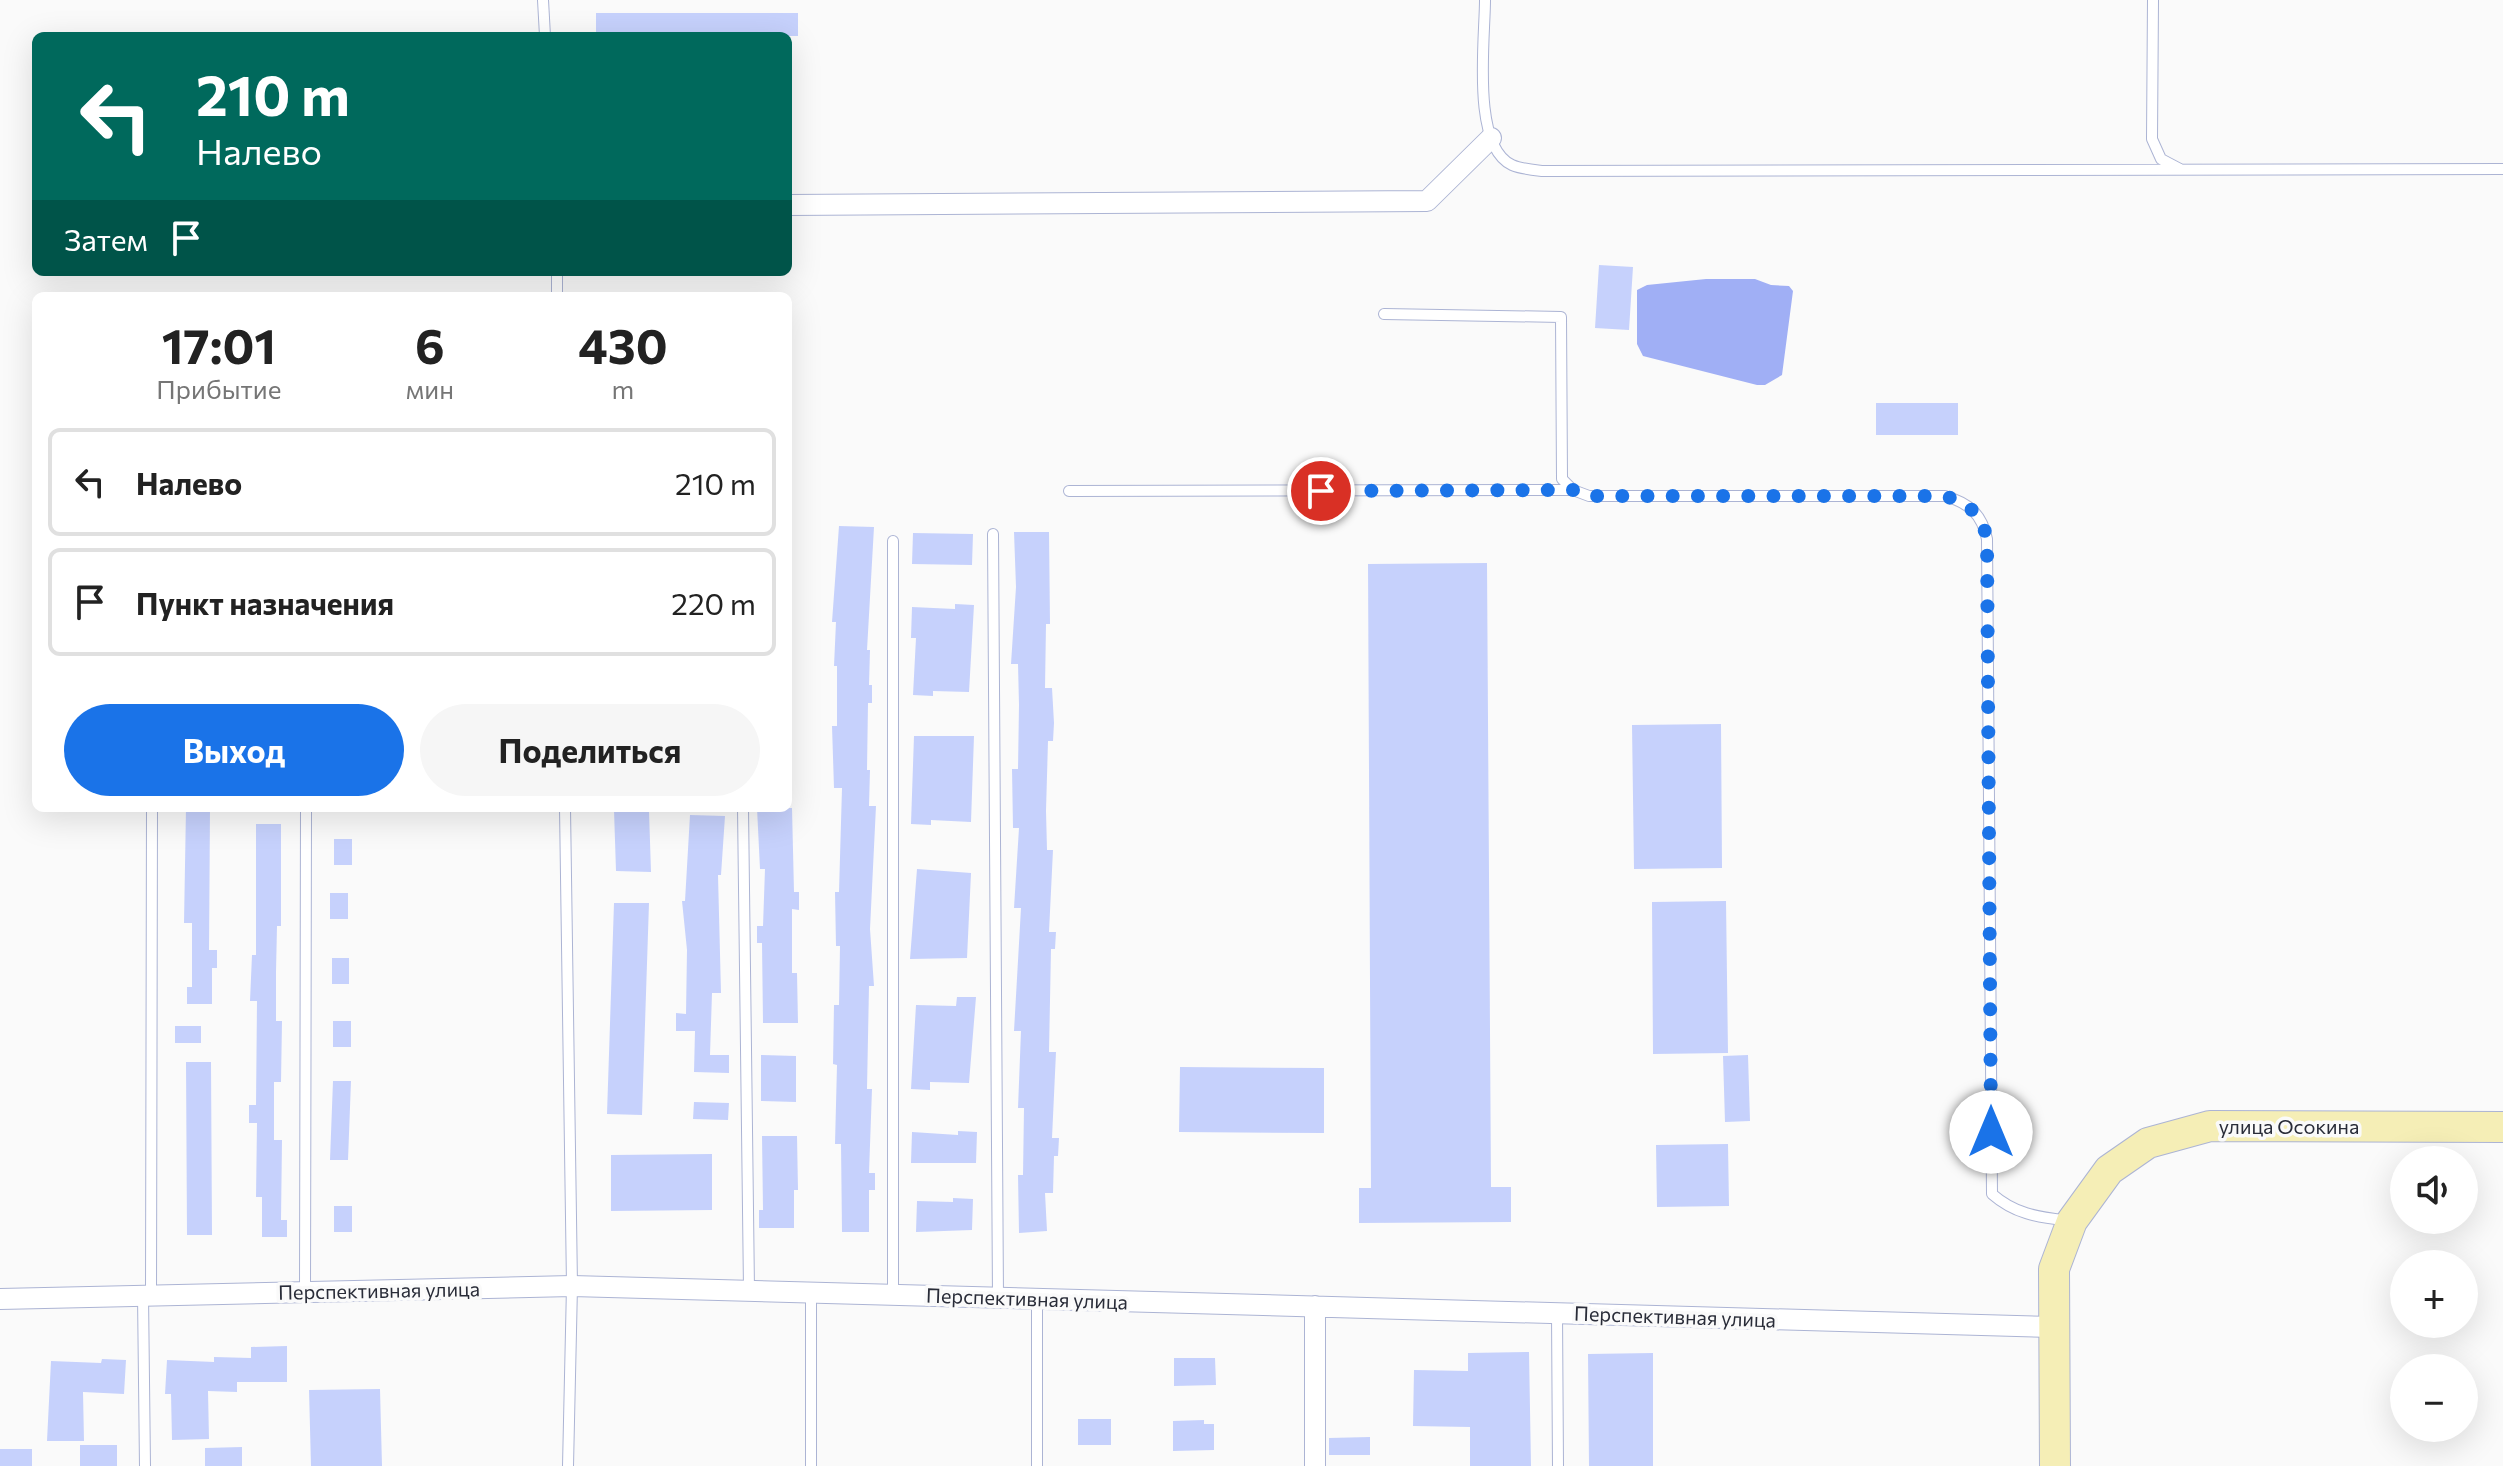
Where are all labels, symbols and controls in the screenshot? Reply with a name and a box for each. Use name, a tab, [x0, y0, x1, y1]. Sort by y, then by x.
text: 210 m	[196, 59, 350, 128]
icon: left	[64, 64, 168, 168]
text: Налево	[196, 128, 322, 172]
icon: arrive	[164, 216, 208, 260]
text: Затем	[64, 220, 148, 257]
text: 17:01	[162, 315, 276, 374]
text: 6	[415, 315, 445, 374]
text: 430	[578, 315, 668, 374]
text: Прибытие	[156, 373, 281, 404]
text: мин	[406, 373, 454, 404]
text: m	[612, 373, 634, 404]
pin	[1287, 457, 1355, 525]
icon: left	[68, 460, 112, 504]
text: Налево	[136, 464, 242, 501]
text: 210 m	[675, 464, 756, 501]
icon: arrive	[1299, 469, 1343, 513]
icon: arrive	[68, 580, 112, 624]
text: Пункт назначения	[136, 584, 394, 621]
text: 220 m	[671, 584, 756, 621]
button: Выход	[64, 704, 404, 796]
button: Поделиться	[420, 704, 760, 796]
position arrow	[1949, 1090, 2033, 1174]
street label: улица Осокина	[2219, 1114, 2359, 1138]
map controls	[2390, 1146, 2478, 1442]
button: sound	[2390, 1146, 2478, 1234]
button: +	[2390, 1250, 2478, 1338]
street label: Перспективная улица	[278, 1276, 480, 1304]
street label: Перспективная улица	[926, 1282, 1128, 1314]
street label: Перспективная улица	[1574, 1300, 1776, 1332]
button: −	[2390, 1354, 2478, 1442]

